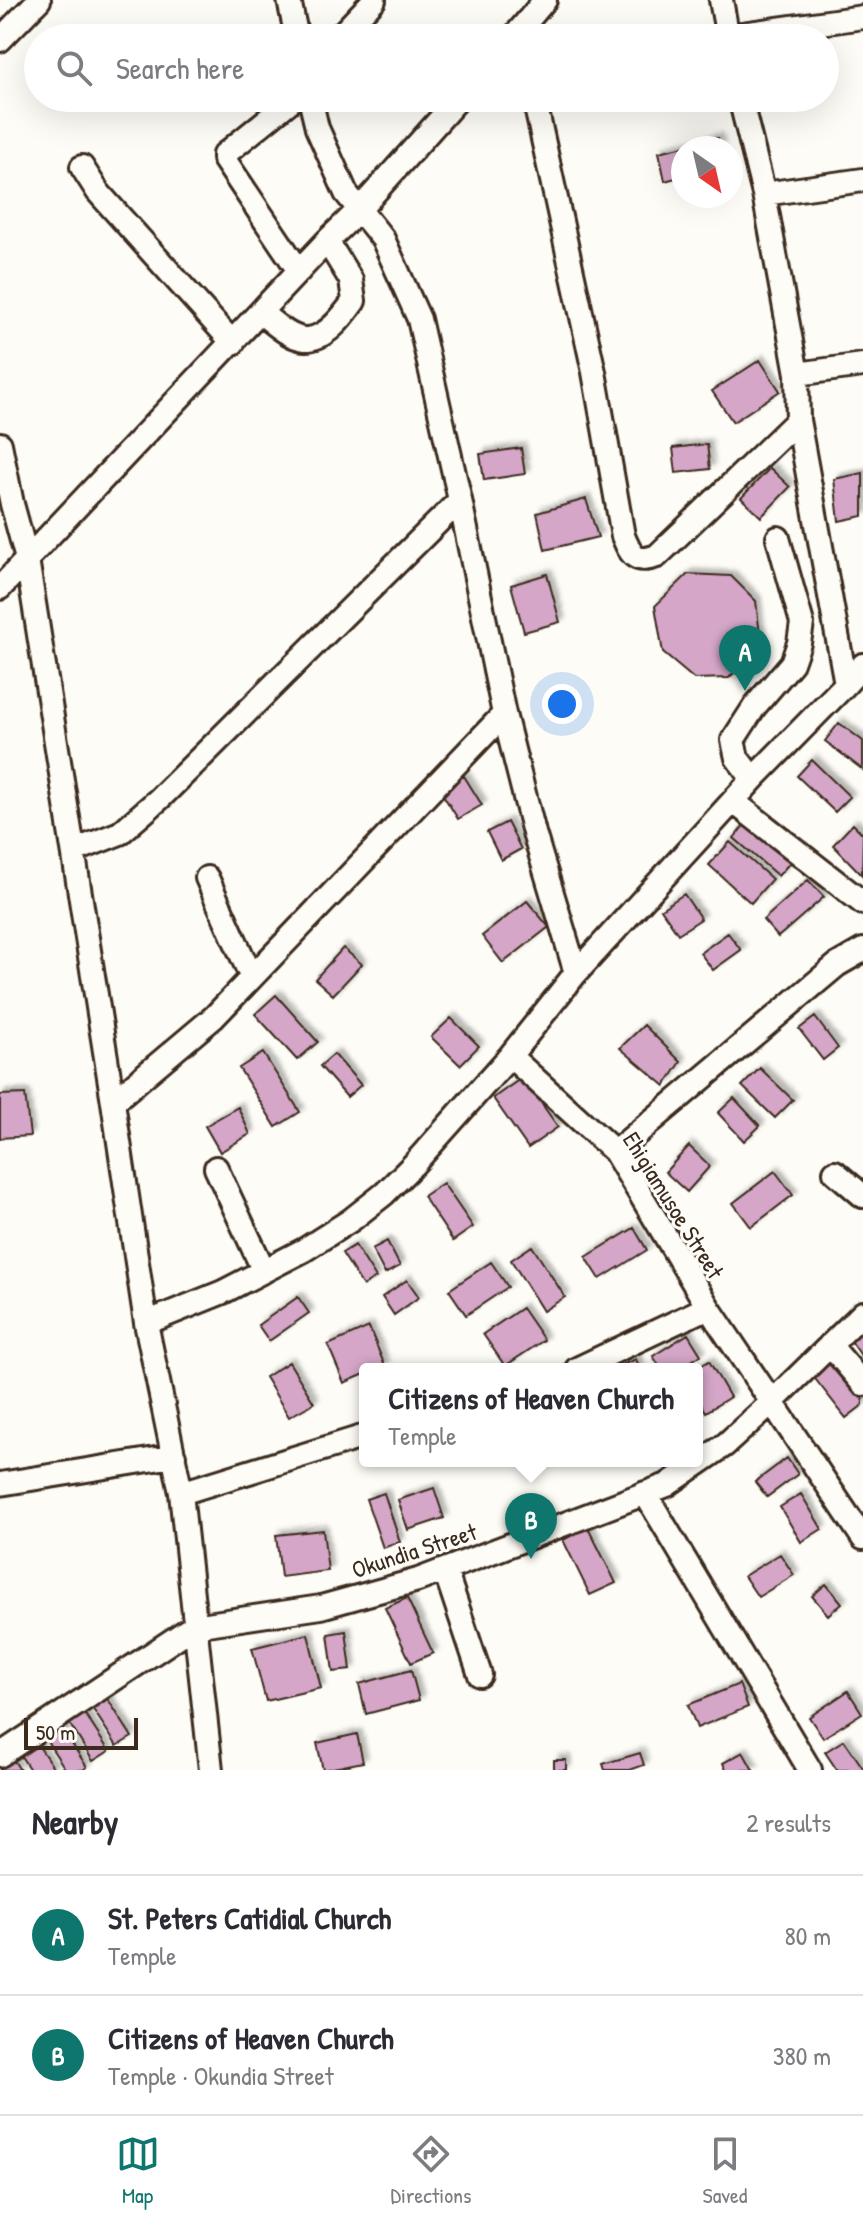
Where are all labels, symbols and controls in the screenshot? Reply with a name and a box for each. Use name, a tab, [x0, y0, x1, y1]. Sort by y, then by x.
search box	[24, 24, 839, 112]
icon: search	[52, 46, 96, 90]
text: Search here	[116, 48, 244, 88]
north arrow	[671, 136, 743, 208]
pin: A	[719, 625, 771, 691]
your location	[542, 684, 582, 724]
street label: Ehigiamusoe Street	[616, 1126, 732, 1285]
popup	[359, 1363, 703, 1467]
text: Citizens of Heaven Church	[388, 1378, 674, 1418]
text: Temple	[388, 1418, 457, 1453]
pin: B	[505, 1493, 557, 1559]
street label: Okundia Street	[348, 1515, 481, 1585]
scale bar	[24, 1714, 138, 1750]
text: 50 m	[36, 1717, 75, 1747]
text: Nearby	[32, 1799, 118, 1845]
text: 2 results	[746, 1805, 831, 1840]
text: St. Peters Catidial Church	[108, 1898, 391, 1938]
text: A	[52, 1918, 64, 1953]
text: 80 m	[784, 1918, 831, 1953]
text: Temple	[108, 1938, 177, 1973]
text: Citizens of Heaven Church	[108, 2018, 394, 2058]
text: B	[51, 2038, 65, 2073]
text: 380 m	[773, 2038, 831, 2073]
text: Temple · Okundia Street	[108, 2058, 334, 2093]
tab: Map	[116, 2132, 160, 2210]
tab: Directions	[391, 2132, 472, 2210]
tab: Saved	[703, 2132, 747, 2210]

